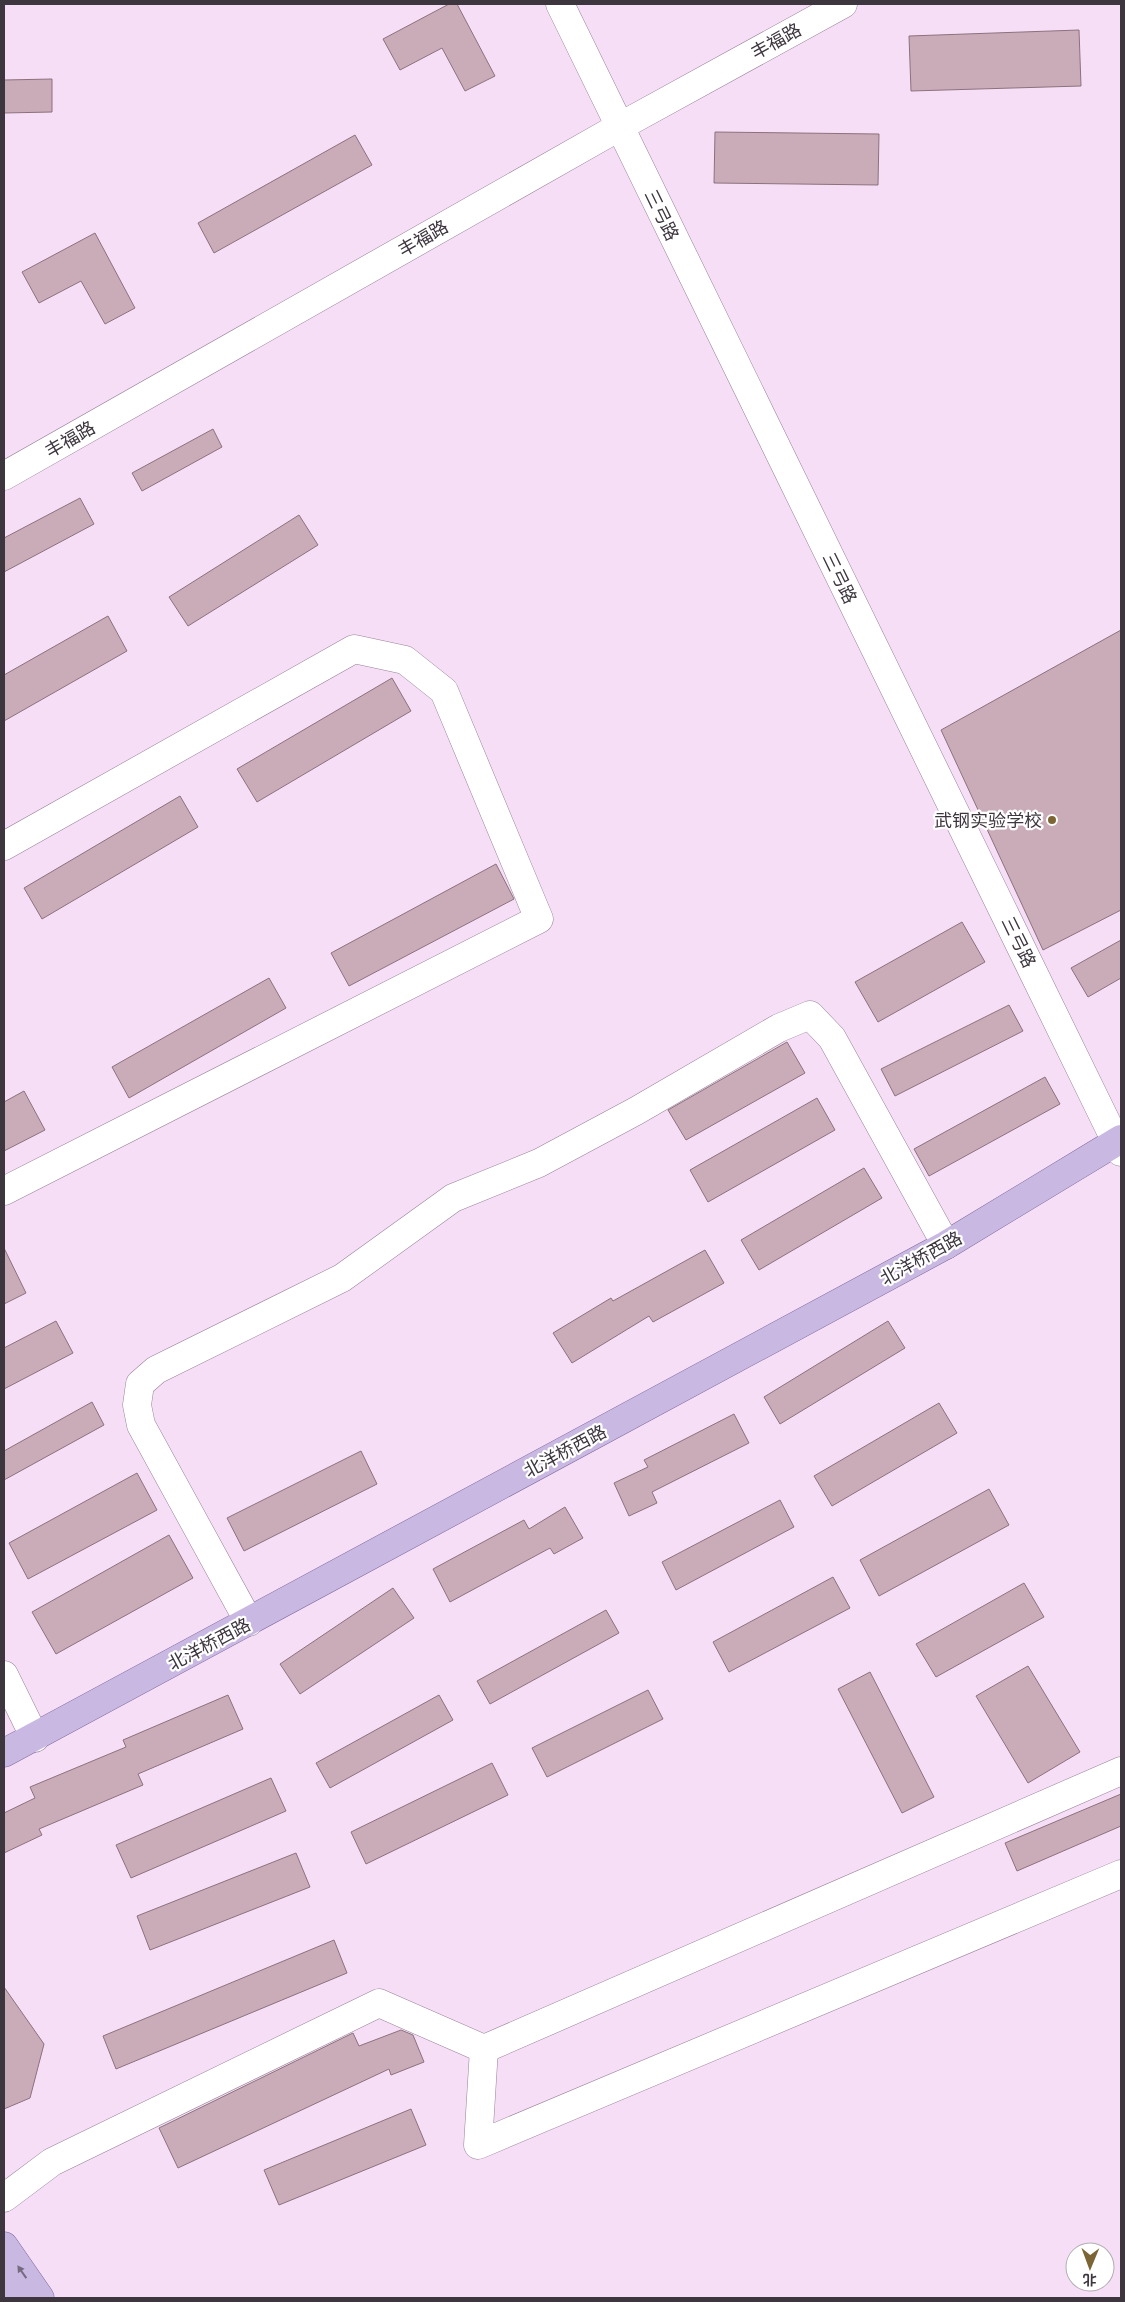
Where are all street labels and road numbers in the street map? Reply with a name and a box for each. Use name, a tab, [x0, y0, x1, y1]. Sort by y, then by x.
street label: 丰福路	[747, 18, 805, 64]
street label: 三弓路	[640, 186, 684, 244]
street label: 丰福路	[394, 215, 452, 261]
street label: 丰福路	[41, 416, 99, 462]
street label: 三弓路	[818, 549, 862, 607]
street label: 三弓路	[997, 913, 1041, 971]
street label: 北洋桥西路	[876, 1226, 966, 1290]
street label: 北洋桥西路	[520, 1420, 610, 1482]
street label: 北洋桥西路	[164, 1613, 254, 1675]

